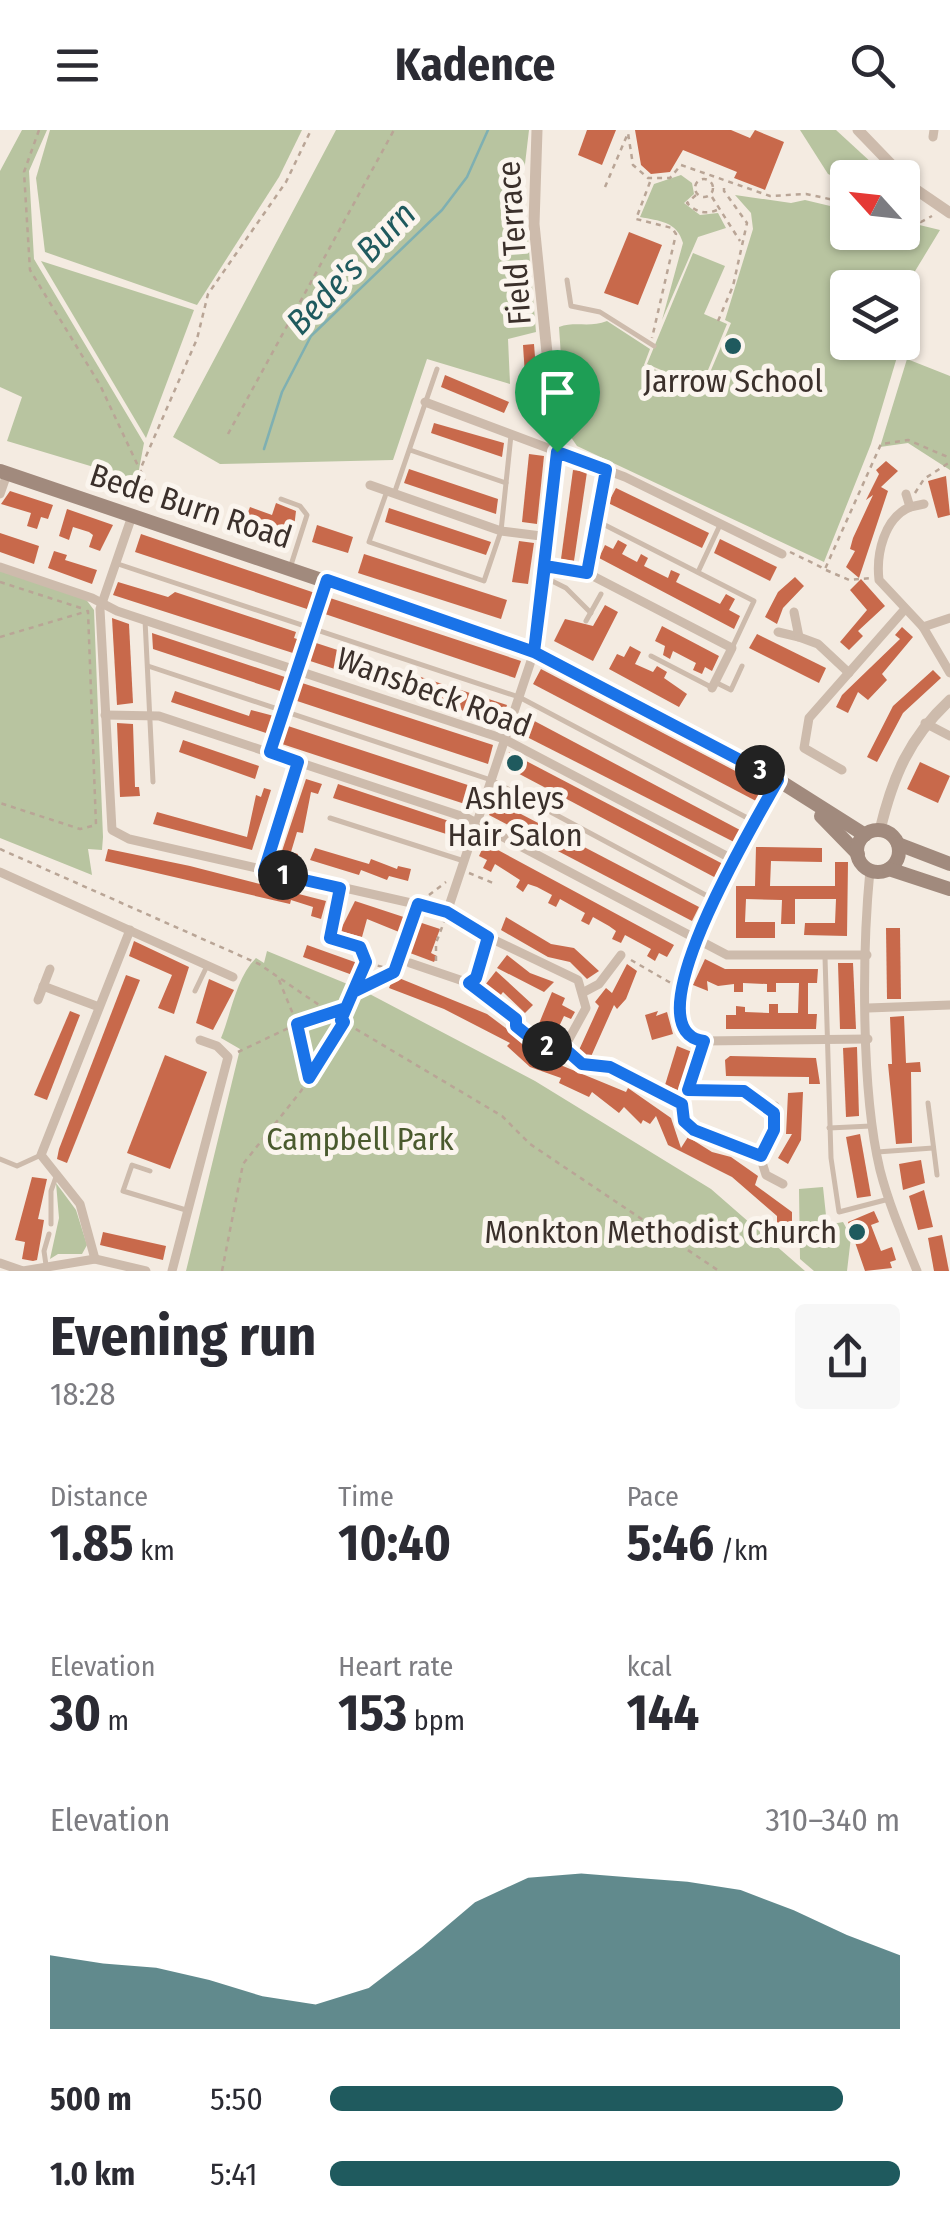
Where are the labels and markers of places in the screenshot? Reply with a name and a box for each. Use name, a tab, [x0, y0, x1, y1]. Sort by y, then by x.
marker: Jarrow School	[722, 335, 744, 357]
pin	[515, 350, 600, 453]
place label: Jarrow School	[643, 362, 823, 400]
pin: 3	[735, 745, 785, 795]
marker: Ashleys Hair Salon	[504, 752, 526, 774]
place label: Ashleys Hair Salon	[447, 779, 583, 854]
pin: 1	[258, 850, 308, 900]
pin: 2	[522, 1021, 572, 1071]
place label: Monkton Methodist Church	[484, 1213, 837, 1251]
marker: Monkton Methodist Church	[846, 1221, 868, 1243]

